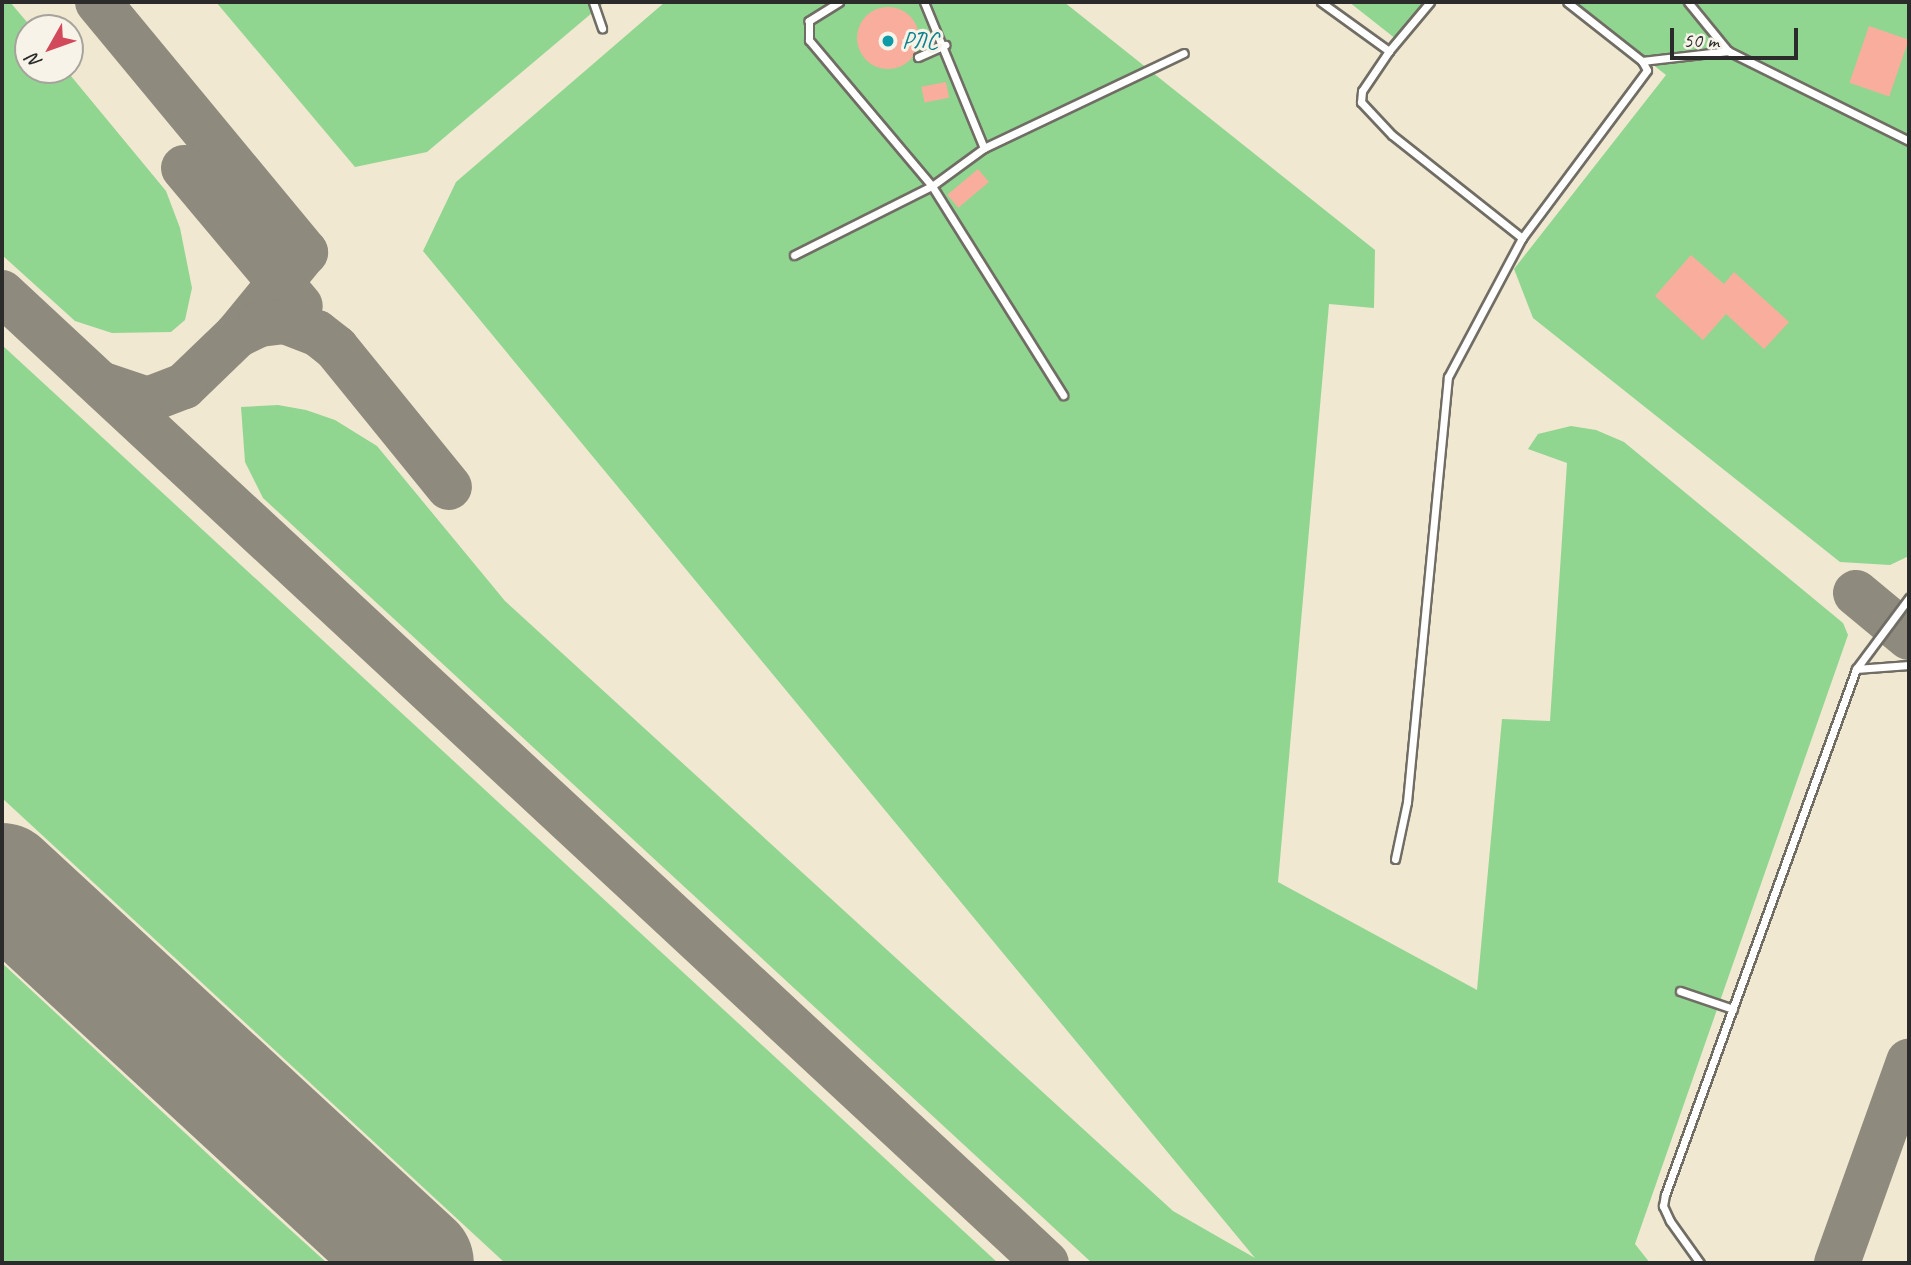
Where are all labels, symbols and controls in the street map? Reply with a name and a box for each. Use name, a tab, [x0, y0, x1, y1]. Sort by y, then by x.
north arrow	[14, 14, 84, 84]
scale bar	[1673, 14, 1801, 58]
place label: РЛС	[902, 27, 938, 55]
text: 50 m	[1683, 27, 1719, 53]
marker: РЛС	[880, 33, 896, 49]
text: N	[21, 49, 47, 73]

